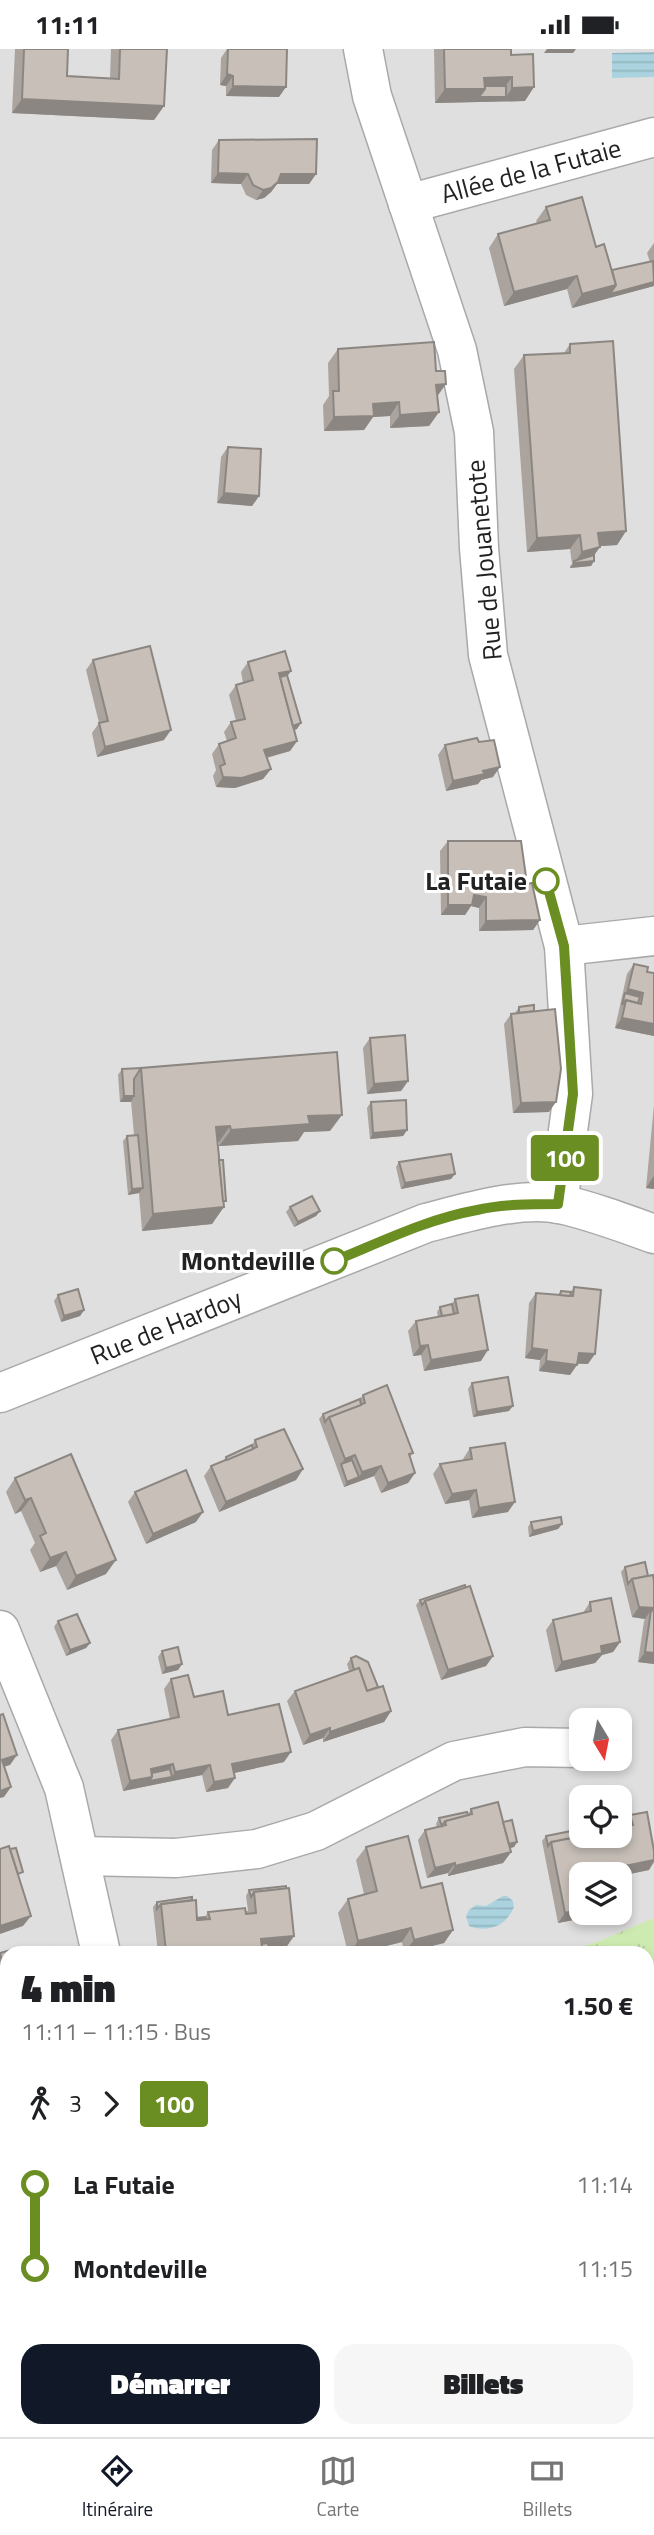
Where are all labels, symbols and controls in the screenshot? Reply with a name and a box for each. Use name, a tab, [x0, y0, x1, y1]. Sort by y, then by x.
text: 11:11	[35, 5, 100, 44]
street label: Allée de la Futaie	[437, 128, 625, 213]
street label: Rue de Jouanetote	[455, 458, 512, 662]
place label: La Futaie	[425, 861, 527, 900]
marker: La Futaie	[533, 868, 559, 894]
line badge: 100	[525, 1135, 605, 1181]
text: 100	[545, 1140, 585, 1176]
place label: Montdeville	[181, 1241, 315, 1280]
marker: Montdeville	[321, 1248, 347, 1274]
street label: Rue de Hardoy	[84, 1278, 247, 1375]
north arrow	[569, 1708, 632, 1771]
map controls	[569, 1708, 632, 1925]
button: locate	[569, 1785, 632, 1848]
button: layers	[569, 1862, 632, 1925]
text: 4 min	[21, 1959, 115, 2017]
text: 1.50 €	[562, 1986, 633, 2025]
text: 11:11 – 11:15 · Bus	[21, 2014, 211, 2049]
icon: walk	[21, 2085, 59, 2123]
icon: forward	[92, 2085, 130, 2123]
text: 3	[69, 2086, 82, 2121]
text: 100	[154, 2086, 194, 2122]
text: La Futaie	[73, 2165, 175, 2204]
text: 11:14	[576, 2167, 633, 2202]
text: Montdeville	[73, 2249, 207, 2288]
text: 11:15	[576, 2251, 633, 2286]
button: Démarrer	[21, 2344, 320, 2424]
button: Billets	[334, 2344, 633, 2424]
tab: Itinéraire	[82, 2452, 153, 2523]
tab: Carte	[317, 2452, 359, 2523]
tab: Billets	[523, 2452, 572, 2523]

